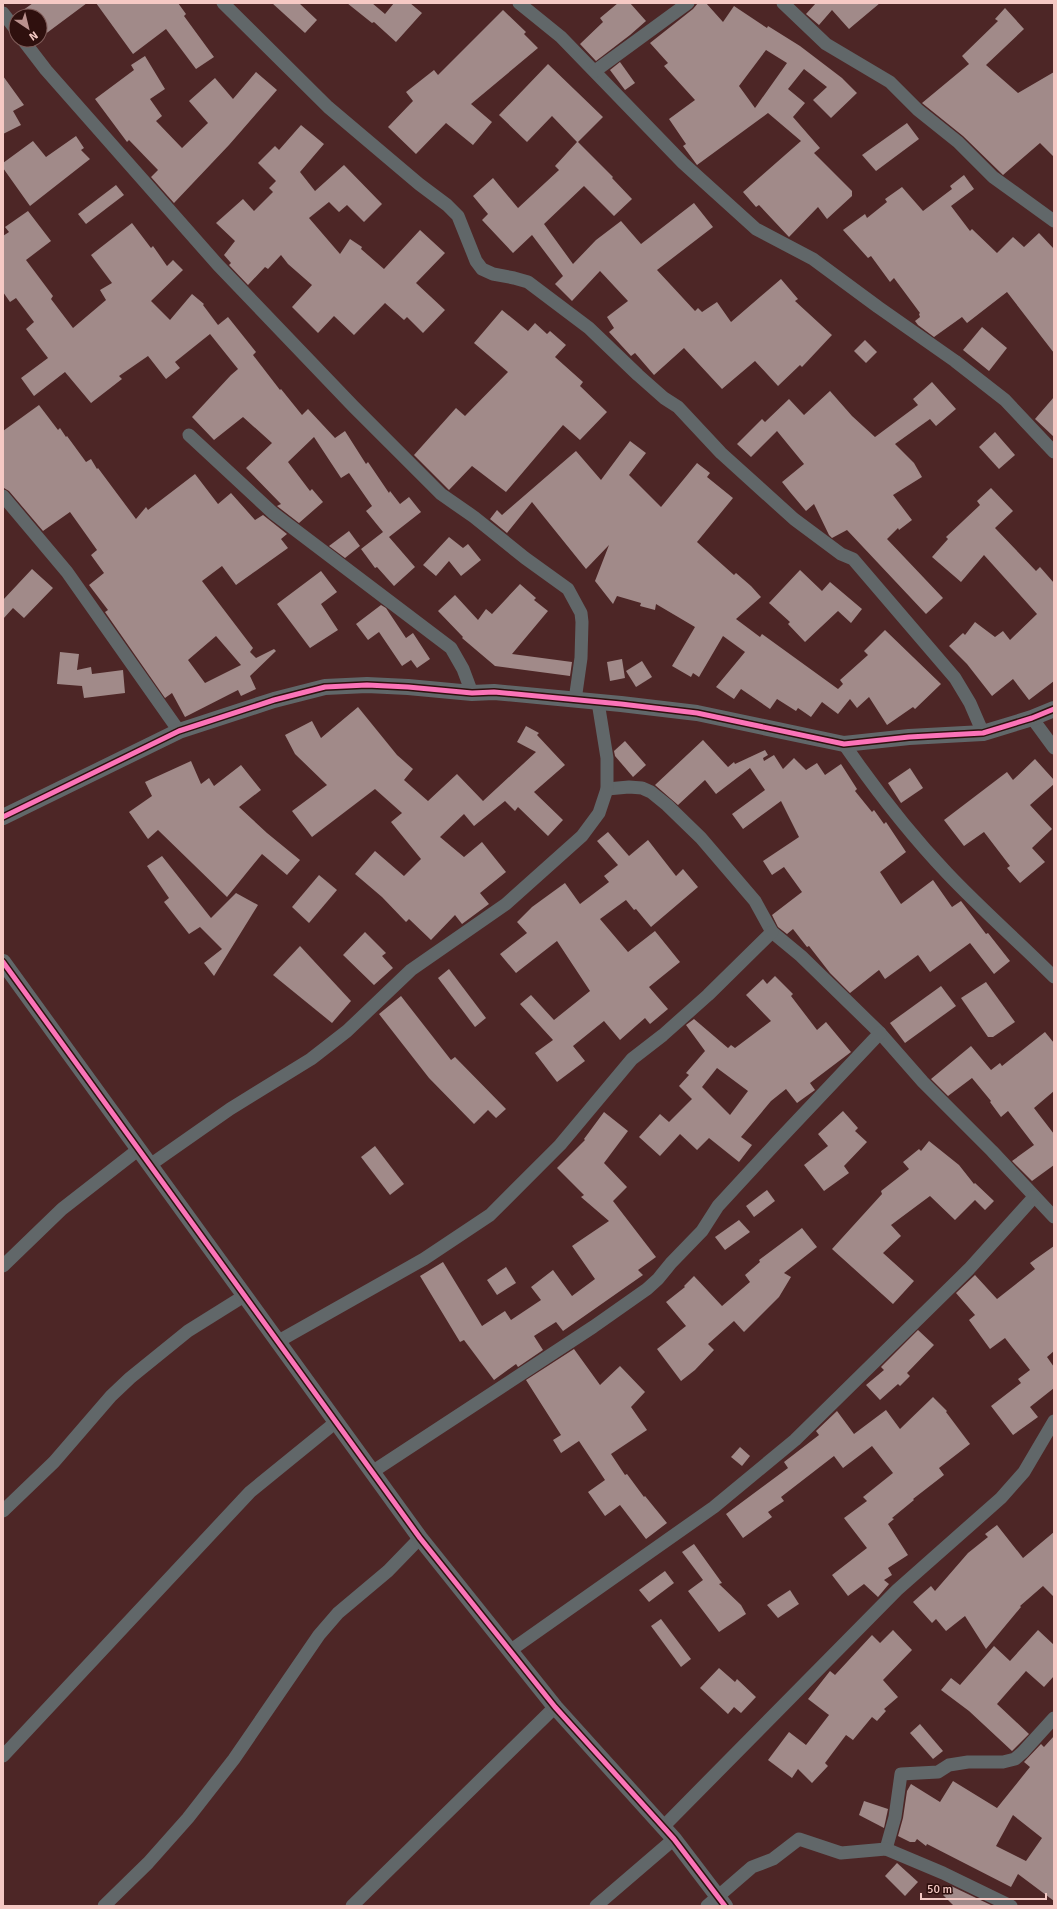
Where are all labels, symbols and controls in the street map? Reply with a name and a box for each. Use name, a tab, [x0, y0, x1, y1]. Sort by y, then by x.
north arrow	[8, 8, 48, 48]
text: N	[27, 28, 40, 43]
scale bar	[921, 1875, 1046, 1901]
text: 50 m	[927, 1882, 952, 1897]

